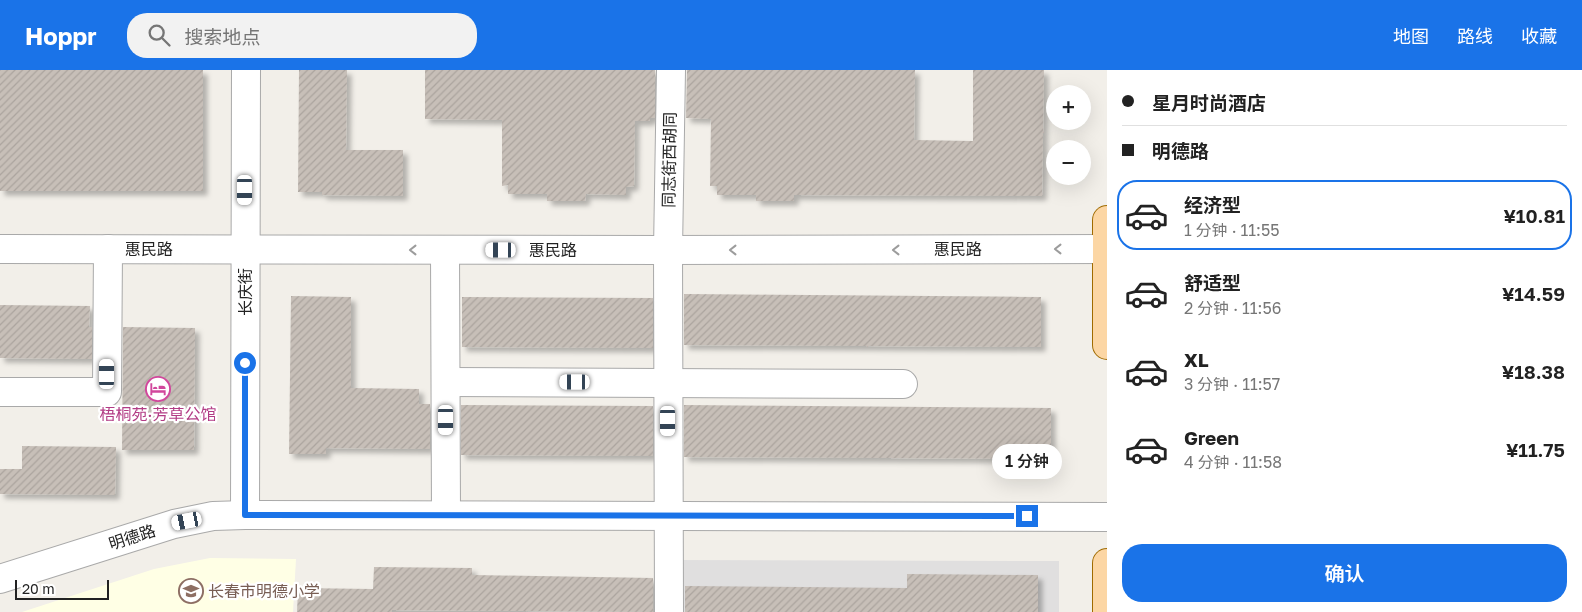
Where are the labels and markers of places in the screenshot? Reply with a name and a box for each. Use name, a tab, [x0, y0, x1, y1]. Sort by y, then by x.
hotel icon: 梧桐苑·芳草公馆	[145, 376, 171, 402]
place label: 梧桐苑·芳草公馆	[100, 404, 216, 424]
school or university icon: 长春市明德小学	[178, 578, 204, 604]
place label: 长春市明德小学	[208, 581, 320, 601]

